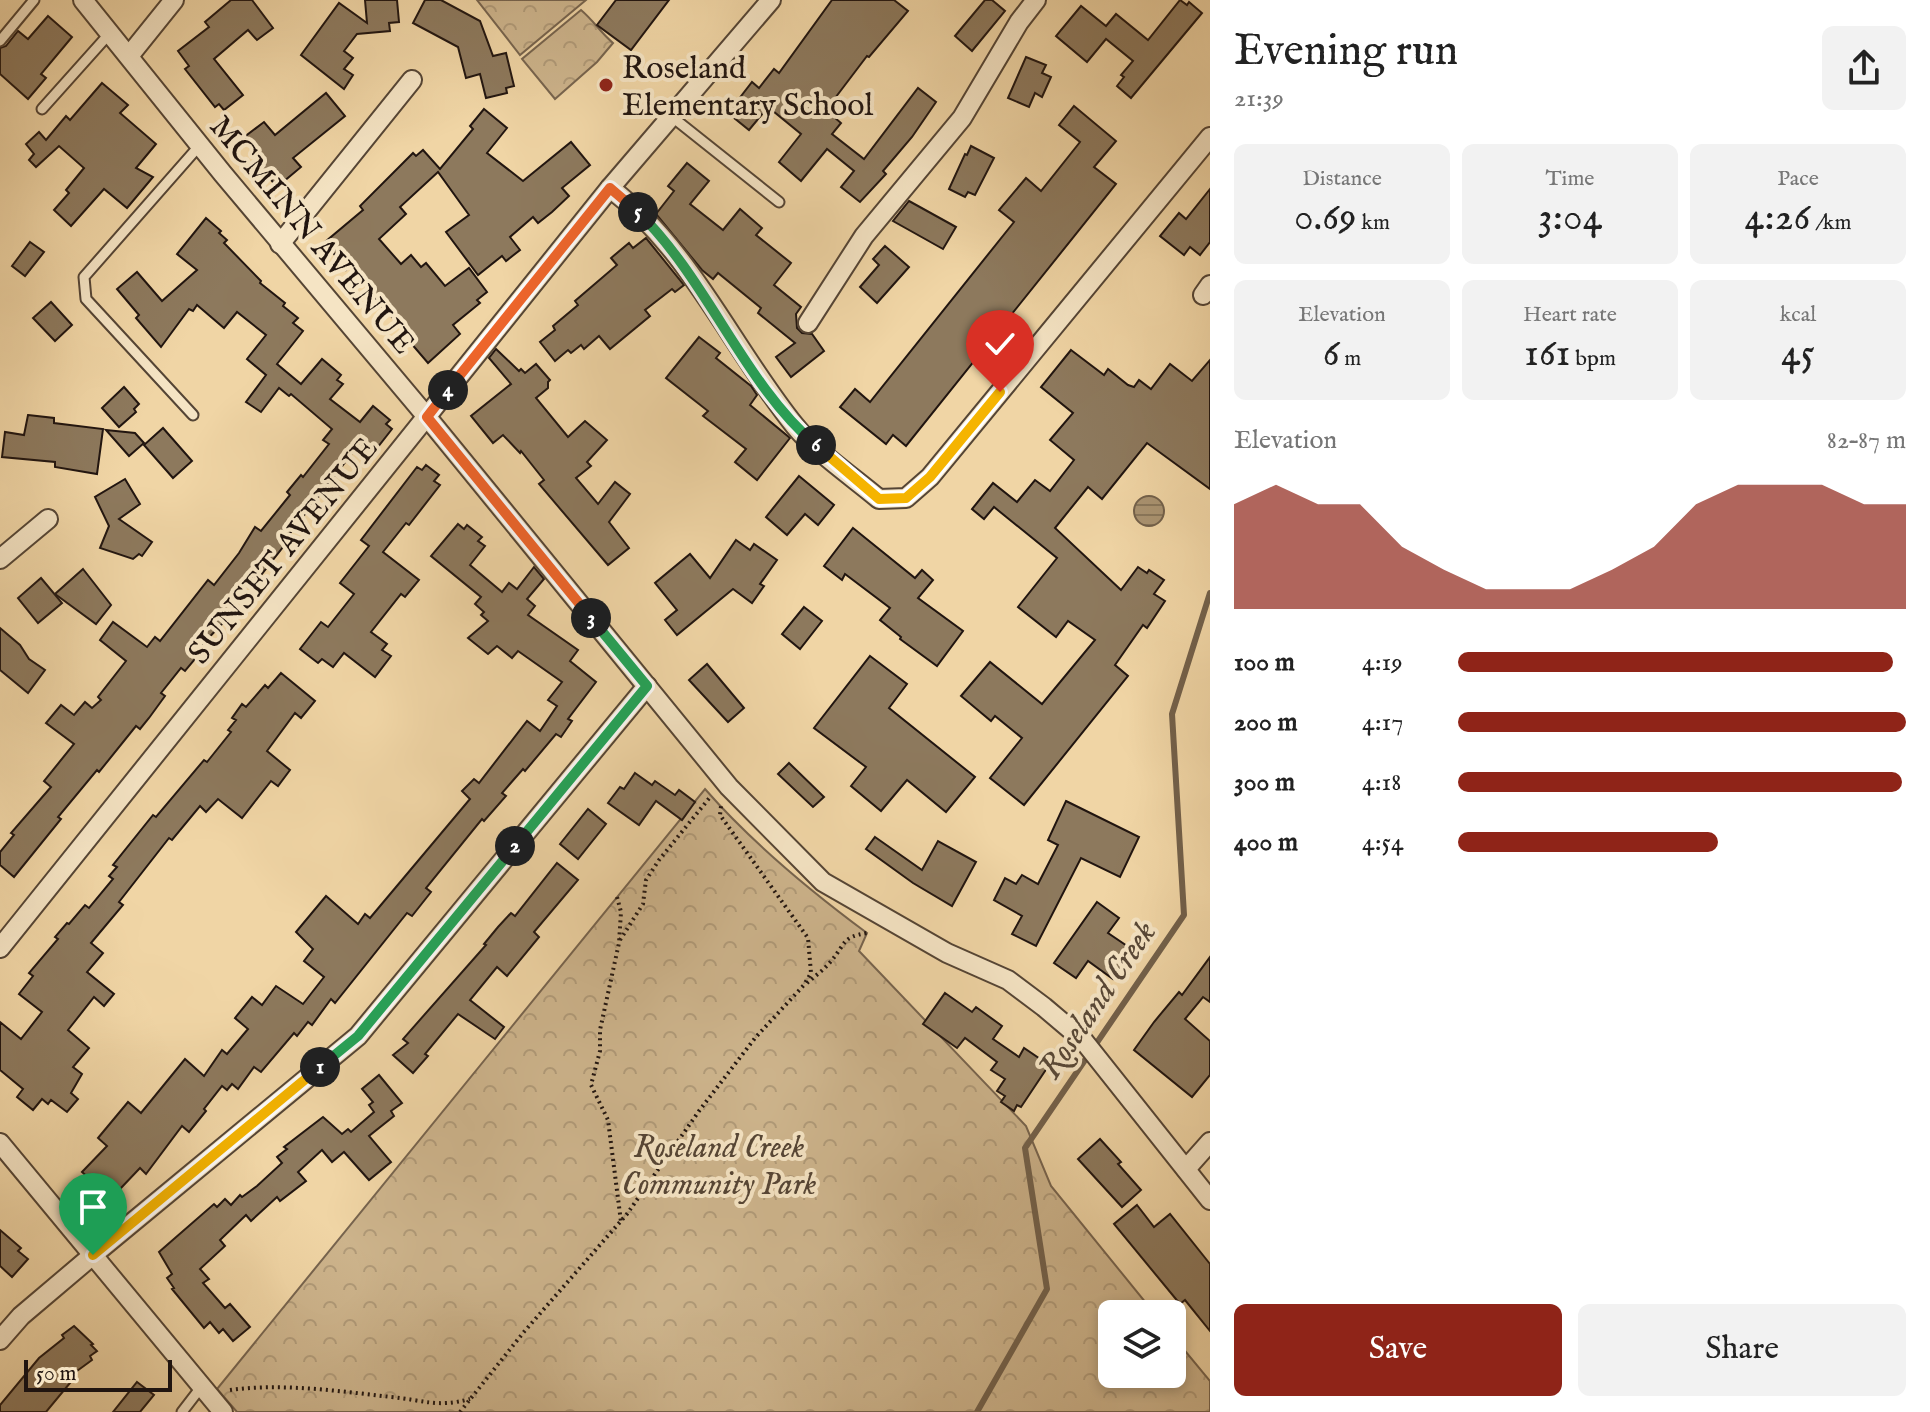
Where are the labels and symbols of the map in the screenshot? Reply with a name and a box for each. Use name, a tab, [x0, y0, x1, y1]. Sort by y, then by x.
place label: Roseland Elementary School	[622, 49, 873, 127]
marker: Roseland Elementary School	[597, 76, 615, 94]
street label: MCMINN AVENUE	[199, 108, 423, 363]
pin: 5	[618, 192, 658, 232]
pin	[966, 310, 1034, 392]
pin: 4	[428, 370, 468, 410]
pin: 6	[796, 425, 836, 465]
street label: SUNSET AVENUE	[180, 430, 388, 673]
pin: 3	[571, 598, 611, 638]
pin: 2	[495, 826, 535, 866]
water label: Roseland Creek	[1029, 913, 1167, 1088]
pin: 1	[300, 1047, 340, 1087]
park label: Roseland Creek Community Park	[622, 1128, 817, 1206]
pin	[59, 1173, 127, 1255]
scale bar	[24, 1356, 172, 1392]

